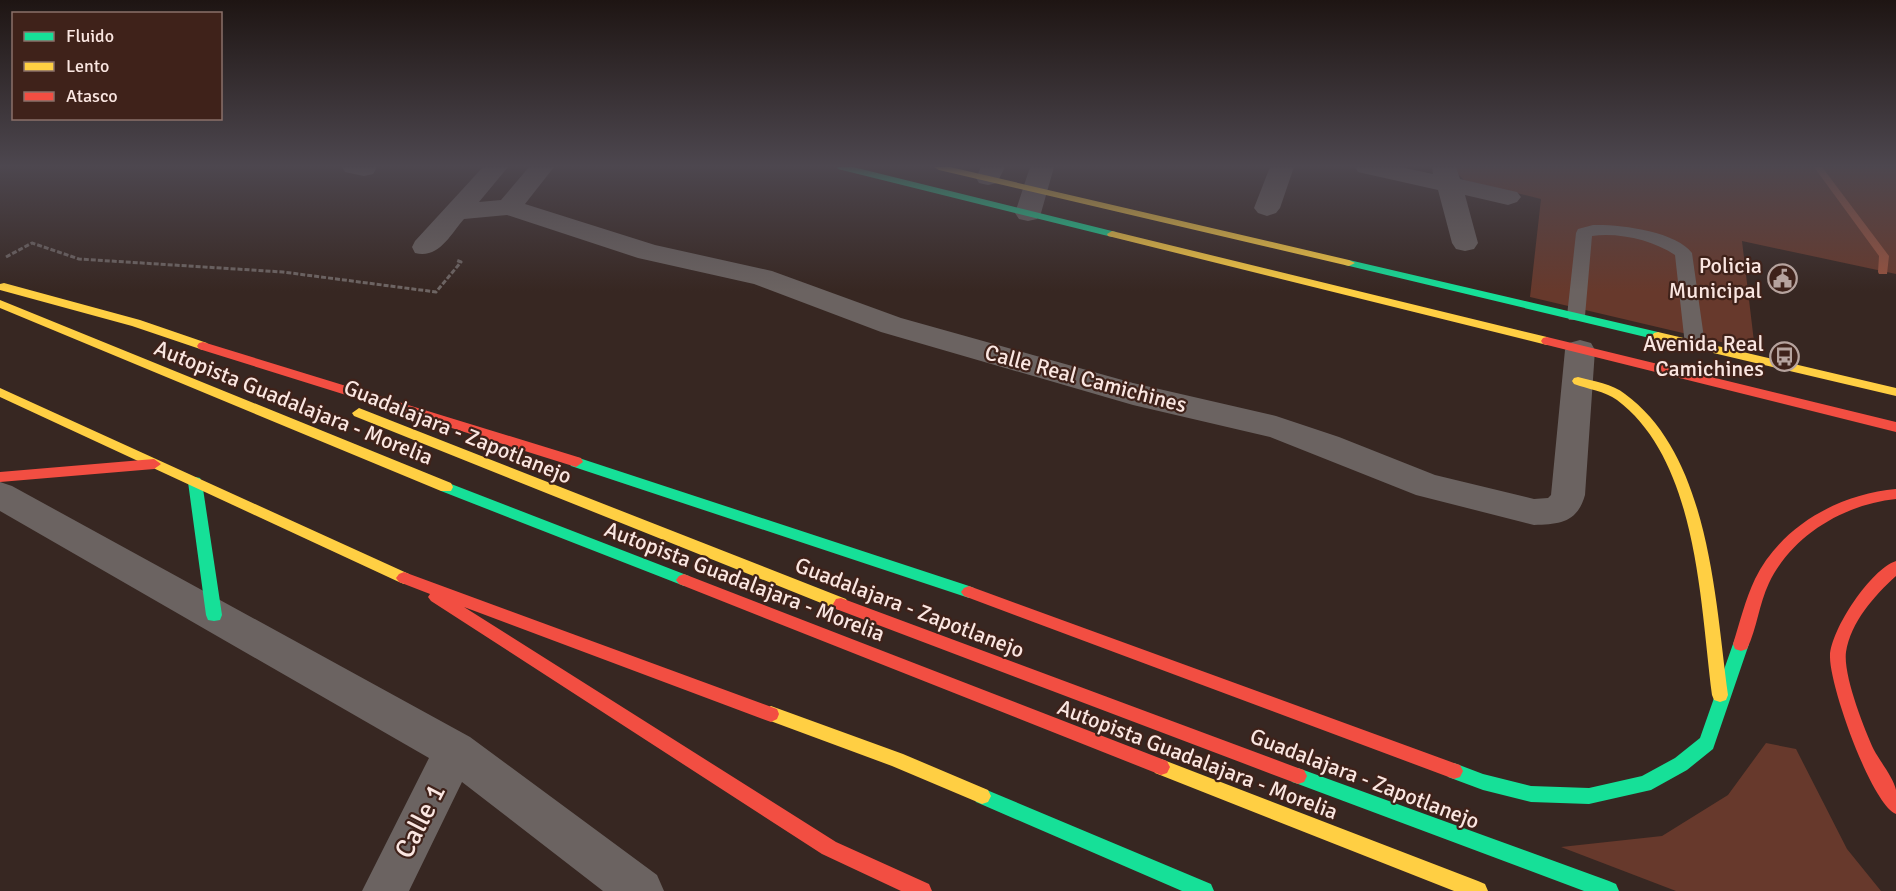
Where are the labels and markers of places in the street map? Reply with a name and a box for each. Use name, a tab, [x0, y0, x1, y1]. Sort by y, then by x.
place label: Policia Municipal	[1668, 252, 1762, 304]
public building icon: Policia Municipal	[1767, 262, 1799, 294]
place label: Avenida Real Camichines	[1643, 330, 1764, 382]
bus stop icon: Avenida Real Camichines	[1769, 340, 1801, 372]

